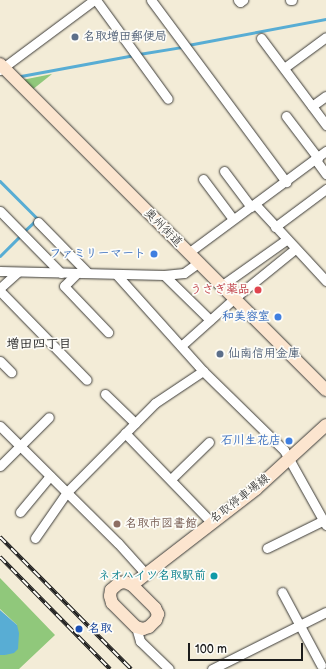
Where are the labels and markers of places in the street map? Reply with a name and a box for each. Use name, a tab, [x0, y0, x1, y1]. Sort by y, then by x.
place label: 名取増田郵便局	[83, 30, 167, 44]
marker: 名取増田郵便局	[70, 32, 80, 42]
place label: ファミリーマート	[50, 247, 146, 261]
marker: ファミリーマート	[149, 249, 159, 259]
place label: うさぎ薬品	[190, 283, 250, 297]
marker: うさぎ薬品	[253, 285, 263, 295]
place label: 和美容室	[222, 310, 270, 324]
marker: 和美容室	[273, 312, 283, 322]
place label: 仙南信用金庫	[228, 347, 300, 361]
marker: 仙南信用金庫	[215, 349, 225, 359]
place label: 石川生花店	[221, 434, 281, 448]
marker: 石川生花店	[284, 436, 294, 446]
place label: 名取市図書館	[125, 517, 197, 531]
marker: 名取市図書館	[112, 519, 122, 529]
place label: ネオハイツ名取駅前	[98, 569, 206, 583]
marker: ネオハイツ名取駅前	[209, 571, 219, 581]
place label: 名取	[88, 622, 112, 636]
marker: 名取	[73, 623, 85, 635]

